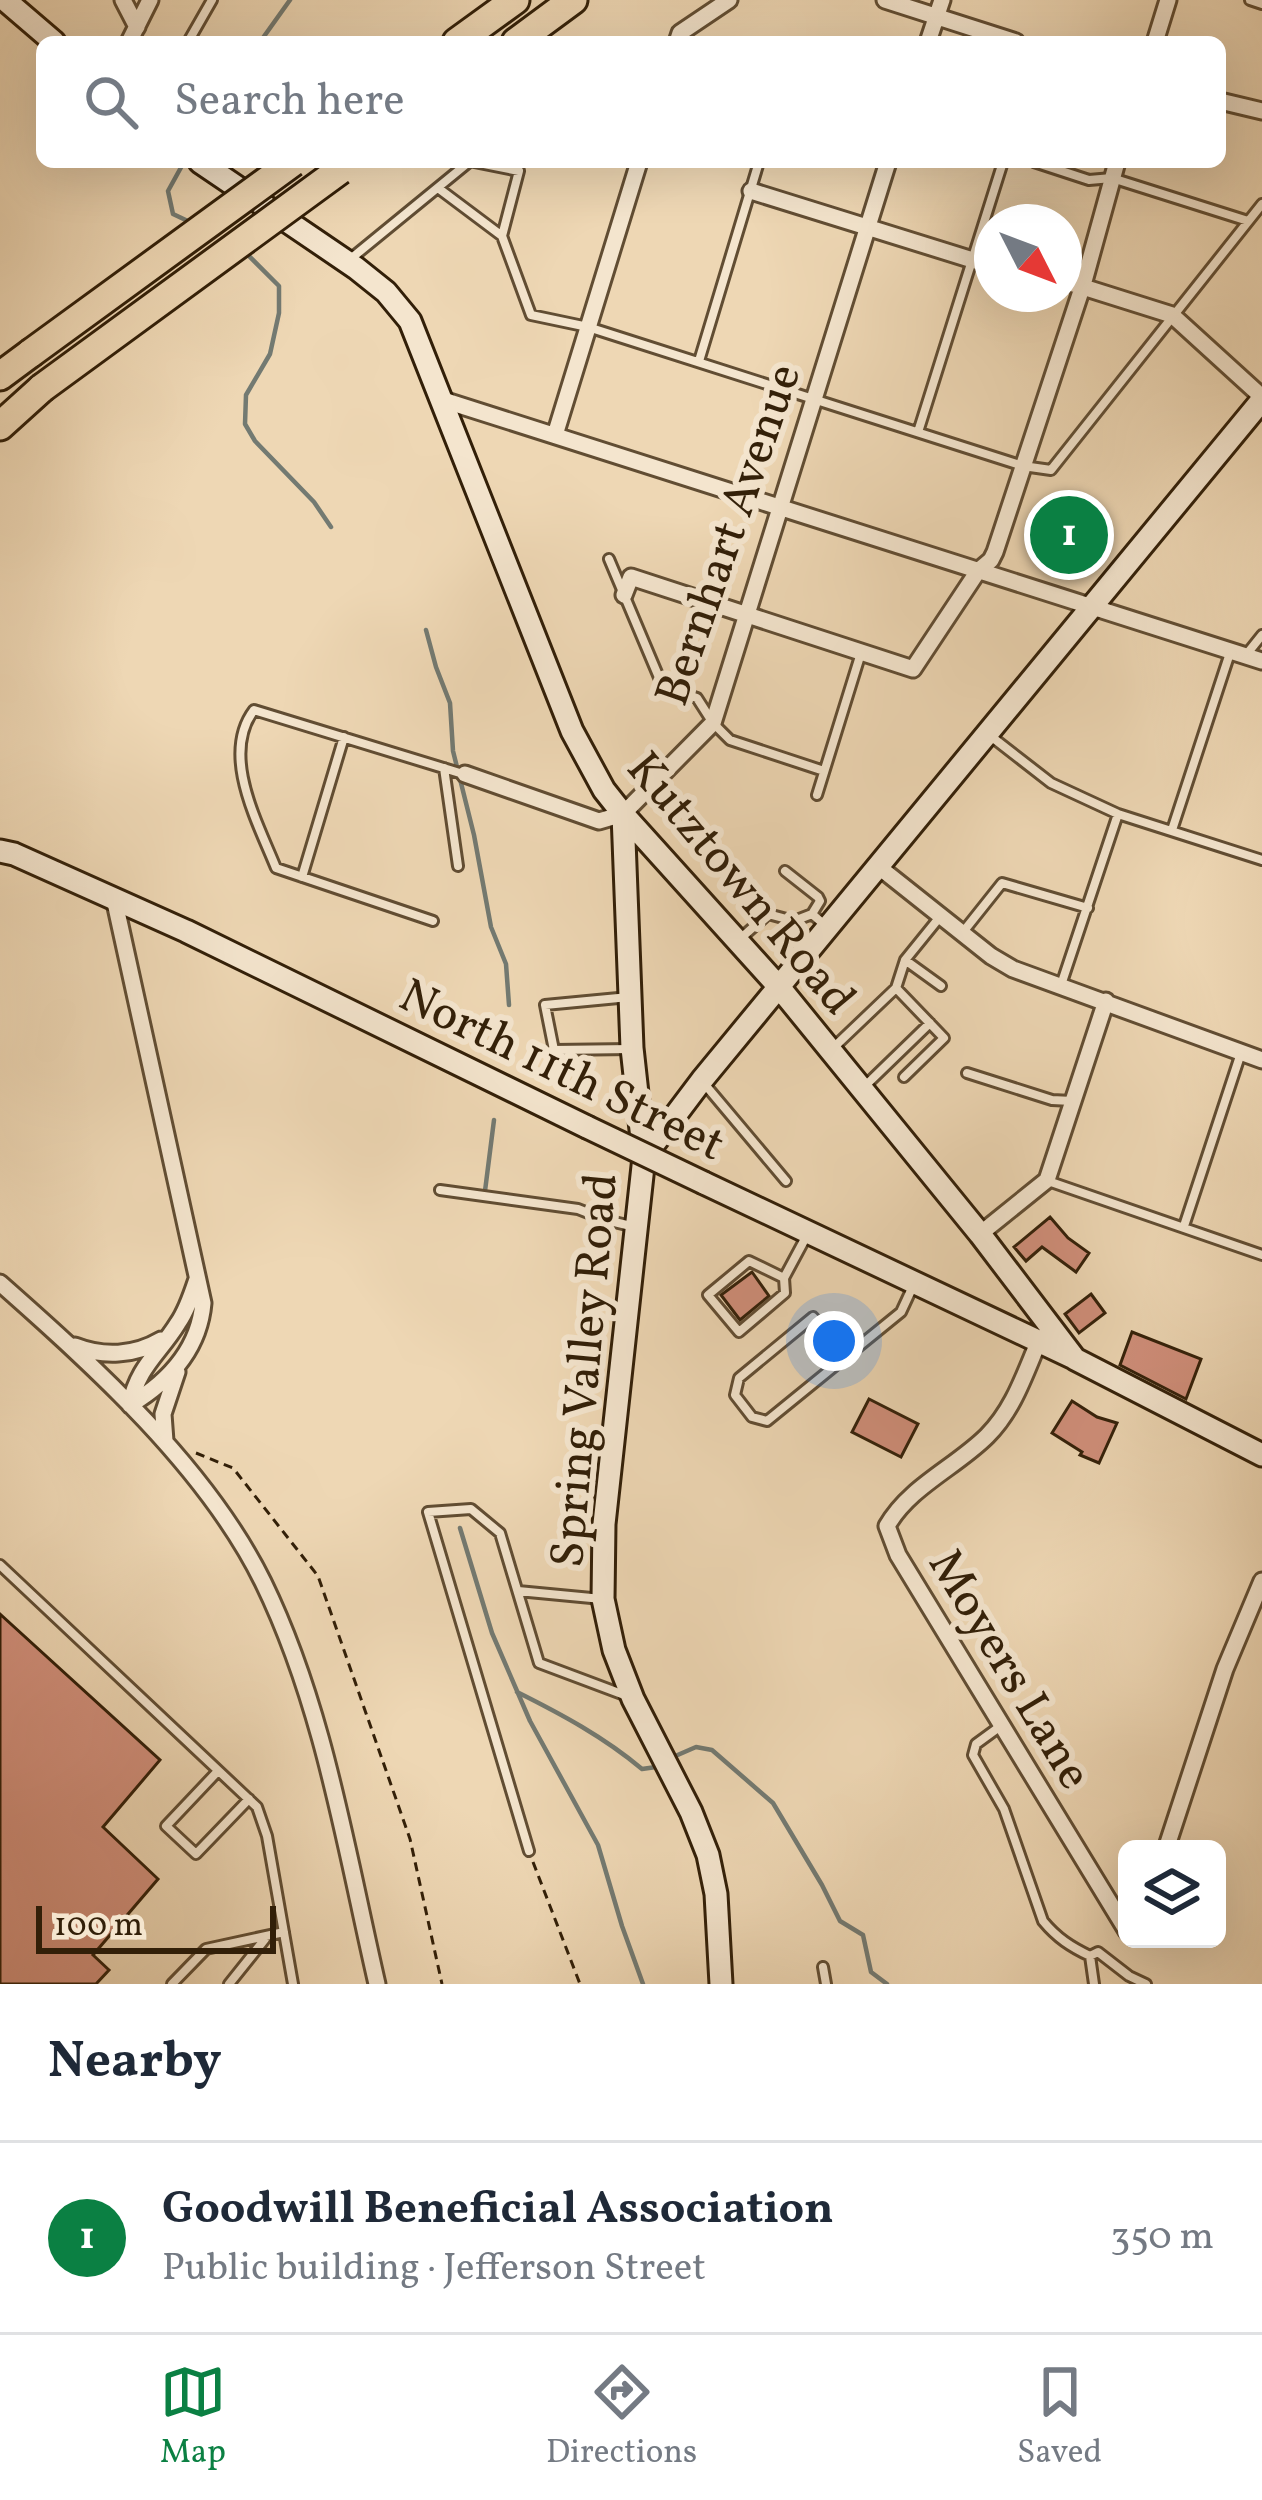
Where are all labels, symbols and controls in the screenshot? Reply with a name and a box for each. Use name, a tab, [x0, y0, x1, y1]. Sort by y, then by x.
search box	[36, 36, 1226, 168]
icon: search	[78, 69, 144, 135]
text: Search here	[174, 71, 405, 134]
north arrow	[974, 204, 1082, 312]
street label: Bernhart Avenue	[640, 356, 820, 715]
pin: 1	[1030, 490, 1108, 580]
street label: Kutztown Road	[609, 739, 870, 1031]
street label: North 11th Street	[387, 964, 735, 1180]
street label: Spring Valley Road	[536, 1170, 637, 1571]
your location	[804, 1311, 864, 1371]
street label: Moyers Lane	[910, 1538, 1106, 1803]
map controls	[1118, 1840, 1226, 1948]
button: layers	[1118, 1840, 1226, 1948]
scale bar	[36, 1900, 276, 1953]
text: 100 m	[54, 1904, 143, 1950]
text: Nearby	[48, 2027, 222, 2098]
text: Goodwill Beneficial Association	[162, 2179, 834, 2242]
text: 1	[79, 2211, 95, 2265]
text: 350 m	[1110, 2211, 1214, 2265]
text: Public building · Jefferson Street	[162, 2242, 706, 2296]
tab: Map	[160, 2359, 226, 2477]
tab: Directions	[546, 2359, 697, 2477]
tab: Saved	[1017, 2359, 1102, 2477]

